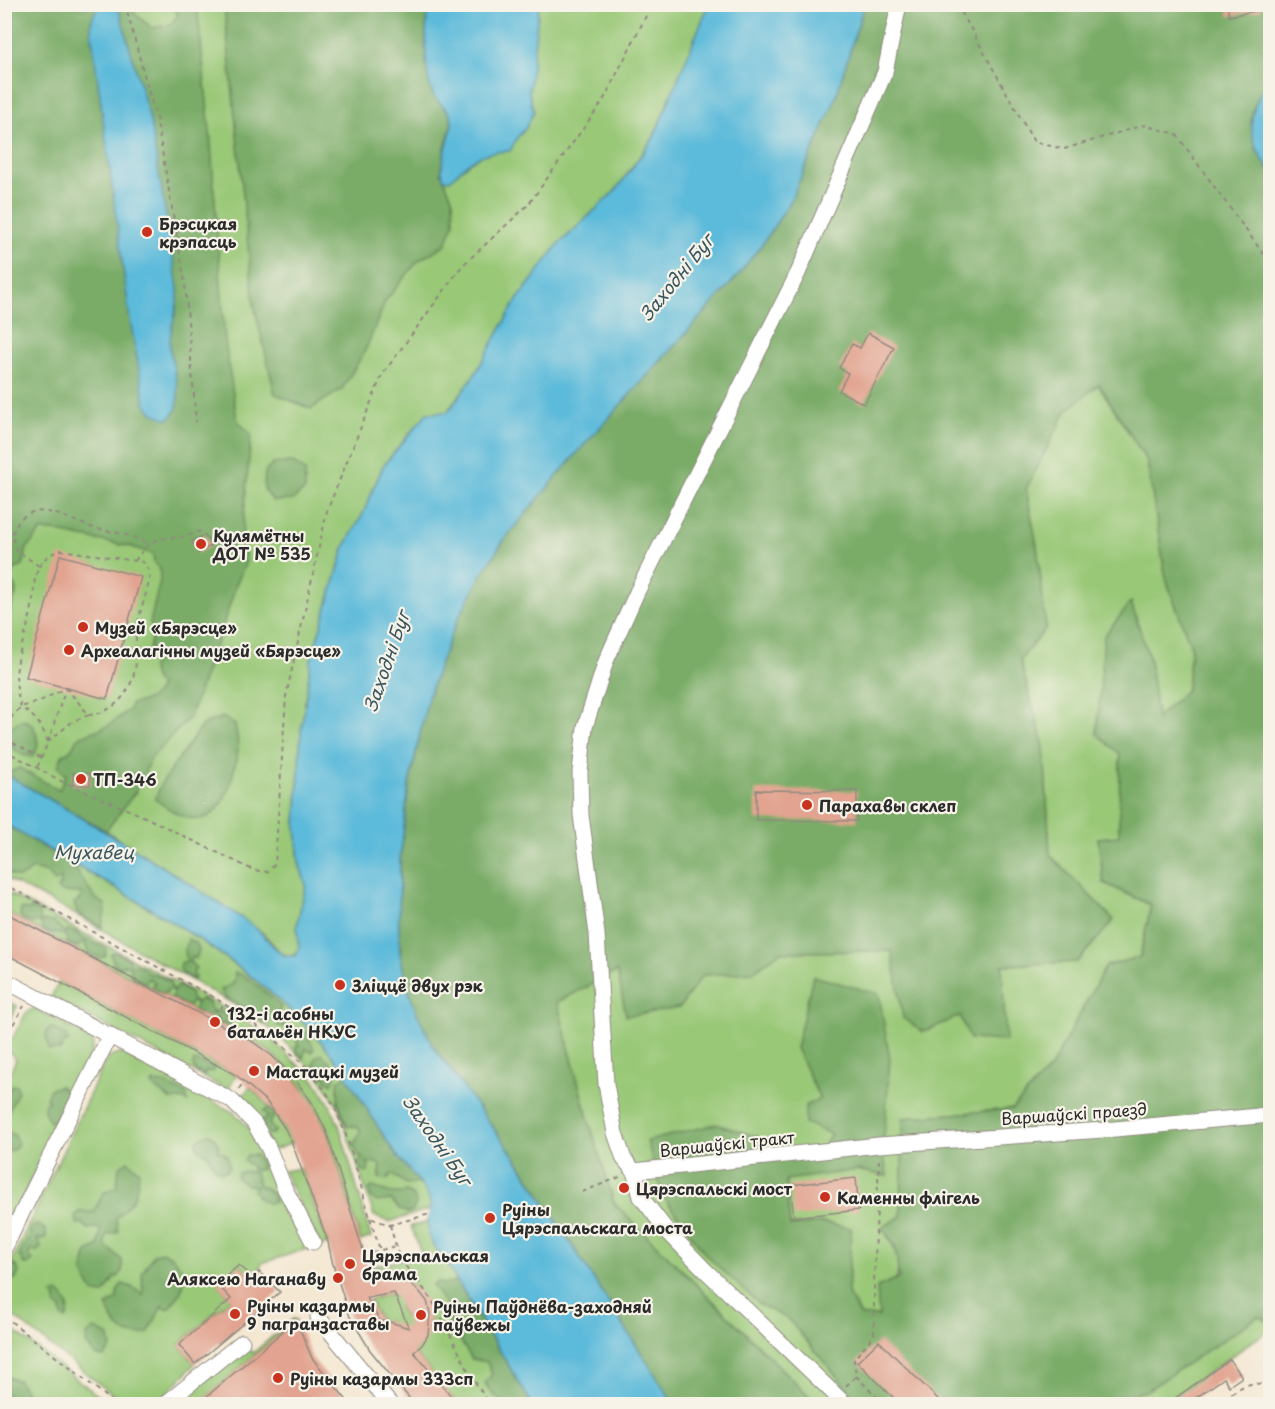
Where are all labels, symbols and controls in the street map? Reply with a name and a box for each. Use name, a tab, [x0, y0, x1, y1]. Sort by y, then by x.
place label: Брэсцкая крэпасць	[159, 211, 237, 253]
marker: Брэсцкая крэпасць	[140, 225, 154, 239]
water label: Заходні Буг	[633, 225, 721, 326]
place label: Кулямётны ДОТ № 535	[212, 523, 311, 565]
marker: Кулямётны ДОТ № 535	[194, 537, 208, 551]
water label: Заходні Буг	[356, 604, 417, 715]
place label: Музей «Бярэсце»	[95, 615, 237, 639]
marker: Музей «Бярэсце»	[76, 620, 90, 634]
place label: Археалагічны музей «Бярэсце»	[81, 638, 341, 662]
marker: Археалагічны музей «Бярэсце»	[62, 643, 76, 657]
place label: ТП-346	[93, 767, 156, 791]
marker: ТП-346	[74, 772, 88, 786]
place label: Парахавы склеп	[819, 793, 957, 817]
marker: Парахавы склеп	[800, 798, 814, 812]
water label: Мухавец	[54, 838, 134, 865]
place label: Зліццё двух рэк	[351, 973, 484, 997]
marker: Зліццё двух рэк	[333, 978, 347, 992]
place label: 132-і асобны батальён НКУС	[227, 1001, 356, 1043]
marker: 132-і асобны батальён НКУС	[208, 1015, 222, 1029]
place label: Мастацкі музей	[266, 1059, 399, 1083]
marker: Мастацкі музей	[247, 1064, 261, 1078]
water label: Заходні Буг	[397, 1089, 481, 1193]
street label: Варшаўскі праезд	[1000, 1096, 1148, 1130]
street label: Варшаўскі тракт	[658, 1124, 796, 1162]
place label: Цярэспальскі мост	[636, 1176, 793, 1200]
marker: Цярэспальскі мост	[617, 1181, 631, 1195]
place label: Каменны флігель	[837, 1185, 980, 1209]
marker: Каменны флігель	[818, 1190, 832, 1204]
place label: Руіны Цярэспальскага моста	[502, 1197, 693, 1239]
marker: Руіны Цярэспальскага моста	[483, 1211, 497, 1225]
place label: Цярэспальская брама	[362, 1243, 489, 1285]
marker: Цярэспальская брама	[343, 1257, 357, 1271]
place label: Аляксею Наганаву	[167, 1266, 326, 1290]
marker: Аляксею Наганаву	[331, 1271, 345, 1285]
place label: Руіны казармы 9 пагранзаставы	[247, 1293, 389, 1335]
place label: Руіны Паўднёва-заходняй паўвежы	[433, 1294, 652, 1336]
marker: Руіны казармы 9 пагранзаставы	[228, 1307, 242, 1321]
marker: Руіны Паўднёва-заходняй паўвежы	[414, 1308, 428, 1322]
place label: Руіны казармы 333сп	[290, 1366, 473, 1390]
marker: Руіны казармы 333сп	[271, 1371, 285, 1385]

